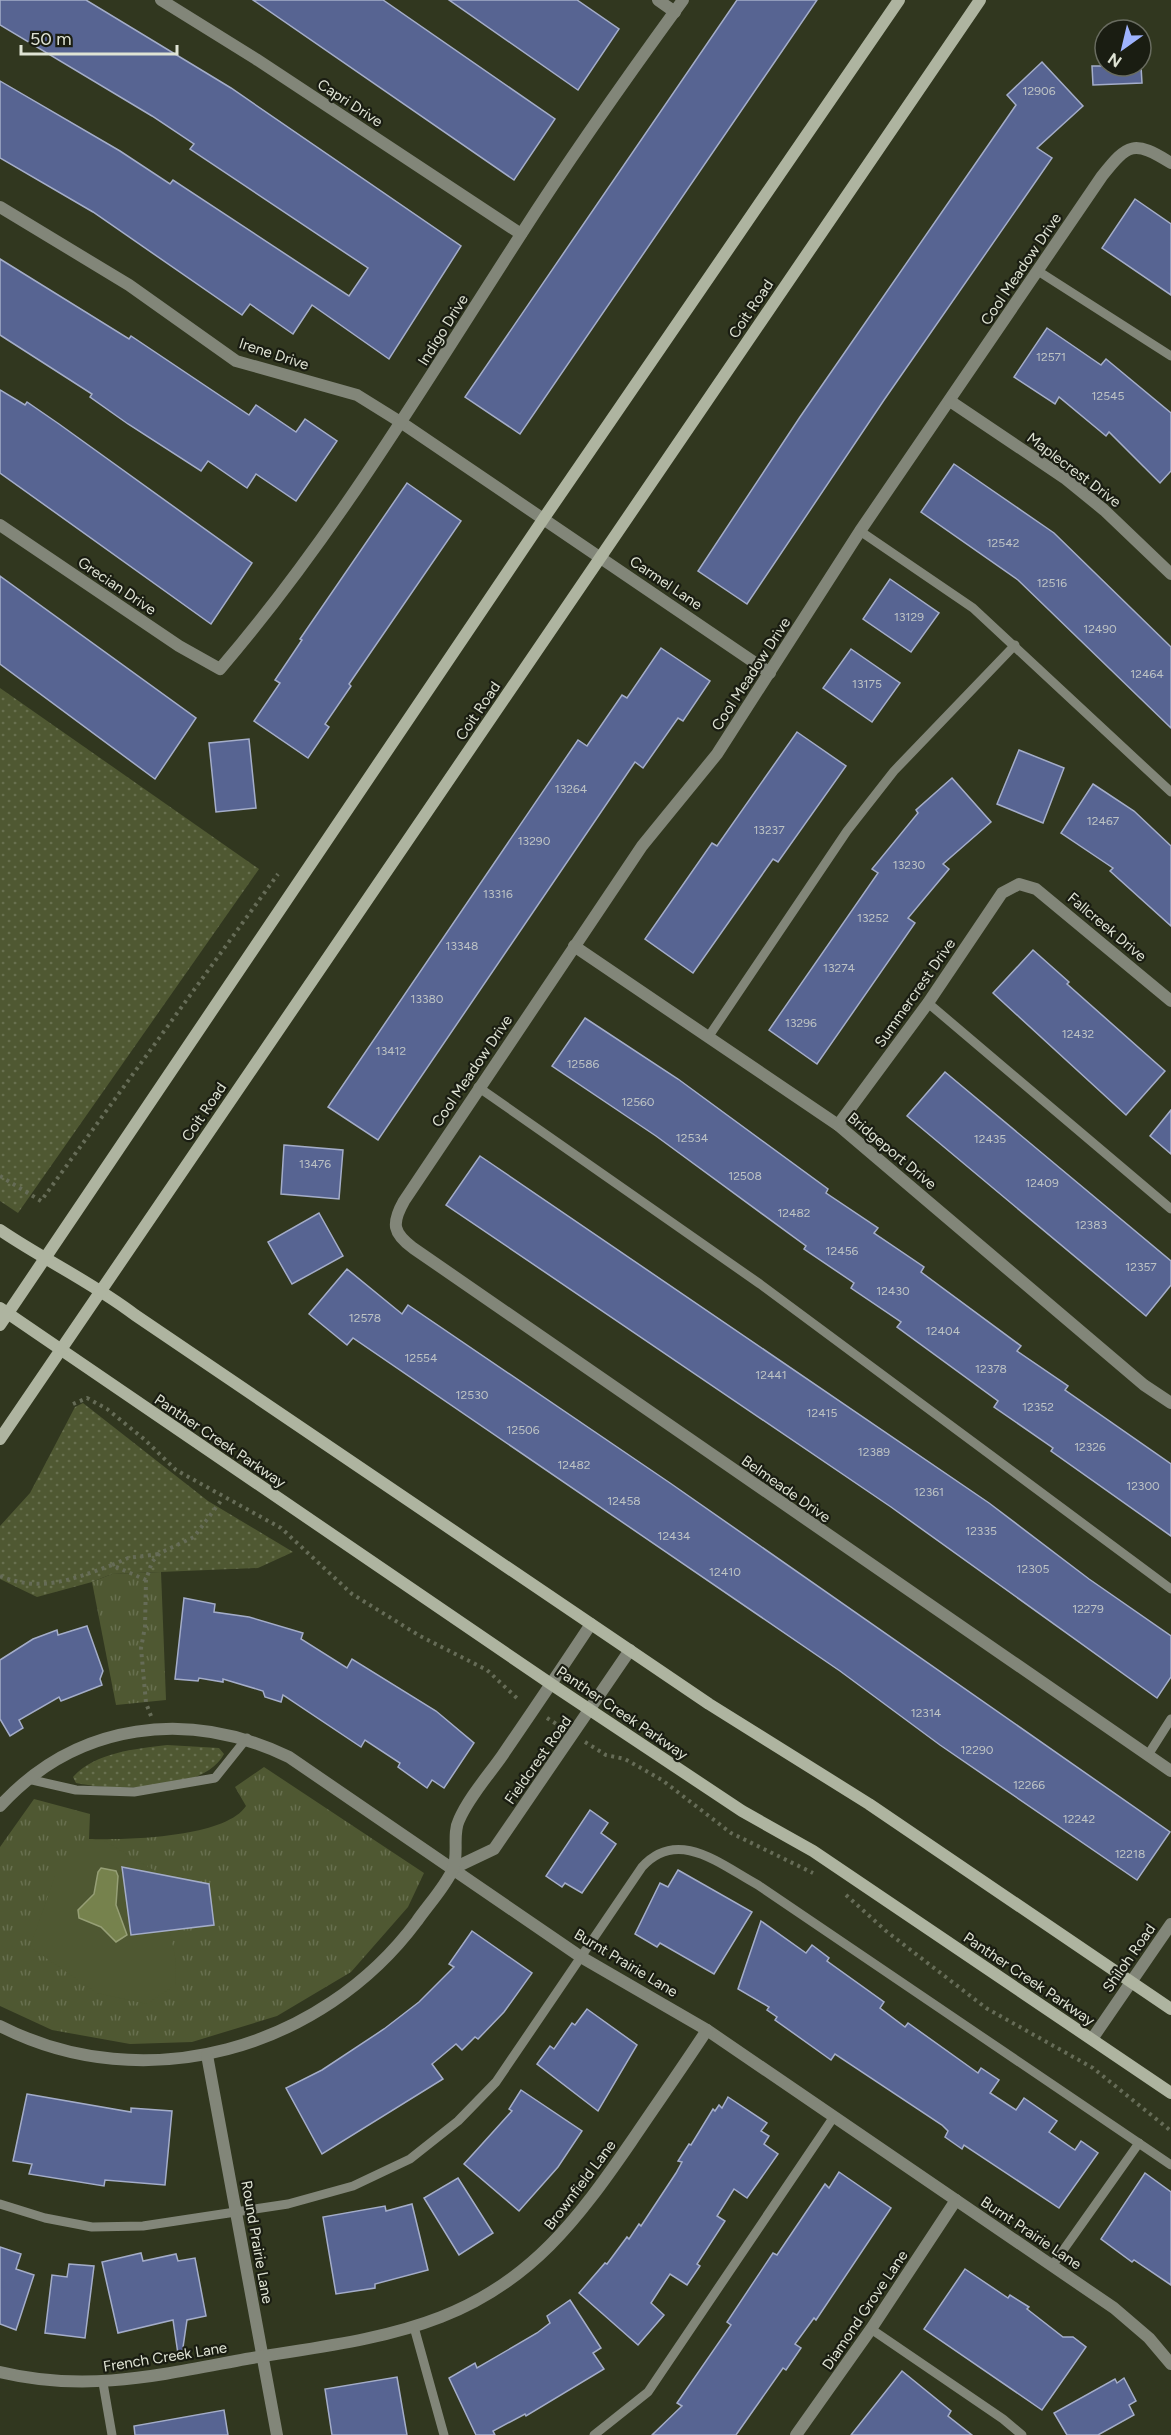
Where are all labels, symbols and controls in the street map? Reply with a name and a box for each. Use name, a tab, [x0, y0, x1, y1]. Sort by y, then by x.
scale bar	[21, 18, 177, 56]
north arrow	[1093, 18, 1153, 78]
text: 50 m	[30, 28, 72, 50]
text: N	[1104, 49, 1125, 71]
street label: Capri Drive	[314, 75, 386, 131]
house number: 12906	[1023, 84, 1056, 98]
street label: Cool Meadow Drive	[977, 210, 1065, 328]
street label: Coit Road	[725, 276, 777, 342]
street label: Indigo Drive	[414, 291, 472, 369]
street label: Irene Drive	[237, 334, 311, 374]
house number: 12571	[1036, 350, 1066, 364]
house number: 12545	[1092, 389, 1125, 403]
street label: Maplecrest Drive	[1023, 429, 1125, 511]
house number: 12542	[987, 536, 1019, 550]
street label: Carmel Lane	[626, 552, 706, 614]
street label: Grecian Drive	[74, 553, 160, 619]
house number: 12516	[1037, 576, 1067, 590]
house number: 13129	[894, 610, 924, 624]
street label: Cool Meadow Drive	[708, 614, 794, 734]
house number: 12490	[1083, 622, 1117, 636]
house number: 12464	[1130, 667, 1164, 681]
house number: 13175	[852, 677, 882, 691]
street label: Coit Road	[452, 678, 504, 744]
house number: 13264	[555, 782, 588, 796]
house number: 12467	[1087, 814, 1120, 828]
house number: 13237	[753, 823, 785, 837]
house number: 13290	[518, 834, 551, 848]
house number: 13230	[893, 858, 926, 872]
house number: 13316	[483, 887, 513, 901]
street label: Fallcreek Drive	[1064, 889, 1150, 965]
house number: 13252	[857, 911, 889, 925]
street label: Summercrest Drive	[871, 935, 959, 1051]
house number: 13348	[446, 939, 478, 953]
house number: 13274	[823, 961, 856, 975]
house number: 13380	[410, 992, 444, 1006]
street label: Cool Meadow Drive	[428, 1012, 516, 1130]
house number: 13296	[785, 1016, 817, 1030]
house number: 12432	[1062, 1027, 1094, 1041]
house number: 13412	[376, 1044, 406, 1058]
house number: 12586	[567, 1057, 600, 1071]
street label: Coit Road	[178, 1079, 230, 1145]
house number: 12560	[621, 1095, 655, 1109]
street label: Bridgeport Drive	[844, 1109, 940, 1193]
house number: 12534	[676, 1131, 709, 1145]
house number: 12435	[974, 1132, 1006, 1146]
house number: 13476	[299, 1157, 331, 1171]
house number: 12508	[728, 1169, 762, 1183]
house number: 12409	[1025, 1176, 1059, 1190]
house number: 12482	[777, 1206, 811, 1220]
house number: 12383	[1075, 1218, 1107, 1232]
house number: 12456	[826, 1244, 859, 1258]
house number: 12357	[1125, 1260, 1157, 1274]
house number: 12430	[876, 1284, 910, 1298]
house number: 12578	[349, 1311, 381, 1325]
house number: 12404	[926, 1324, 961, 1338]
house number: 12554	[405, 1351, 438, 1365]
house number: 12378	[975, 1362, 1007, 1376]
house number: 12441	[755, 1368, 787, 1382]
house number: 12530	[456, 1388, 489, 1402]
street label: Panther Creek Parkway	[151, 1390, 289, 1492]
house number: 12352	[1022, 1400, 1054, 1414]
house number: 12415	[807, 1406, 838, 1420]
house number: 12506	[506, 1423, 540, 1437]
house number: 12326	[1074, 1440, 1106, 1454]
house number: 12389	[858, 1445, 890, 1459]
street label: Belmeade Drive	[738, 1452, 834, 1526]
house number: 12482	[557, 1458, 591, 1472]
house number: 12300	[1126, 1479, 1160, 1493]
house number: 12361	[914, 1485, 944, 1499]
house number: 12458	[607, 1494, 641, 1508]
house number: 12335	[965, 1524, 997, 1538]
house number: 12434	[657, 1529, 691, 1543]
house number: 12305	[1017, 1562, 1049, 1576]
house number: 12410	[709, 1565, 741, 1579]
house number: 12279	[1072, 1602, 1104, 1616]
street label: Panther Creek Parkway	[553, 1662, 691, 1764]
house number: 12314	[911, 1706, 942, 1720]
street label: Fieldcrest Road	[501, 1712, 575, 1808]
house number: 12290	[961, 1743, 994, 1757]
house number: 12266	[1013, 1778, 1045, 1792]
house number: 12242	[1063, 1812, 1095, 1826]
house number: 12218	[1115, 1847, 1145, 1861]
street label: Shiloh Road	[1099, 1920, 1159, 1996]
street label: Burnt Prairie Lane	[571, 1925, 681, 2001]
street label: Panther Creek Parkway	[960, 1928, 1098, 2030]
street label: Brownfield Lane	[540, 2137, 620, 2233]
street label: Round Prairie Lane	[237, 2179, 277, 2305]
street label: Burnt Prairie Lane	[977, 2193, 1085, 2273]
street label: Diamond Grove Lane	[818, 2247, 912, 2373]
street label: French Creek Lane	[102, 2338, 228, 2376]

